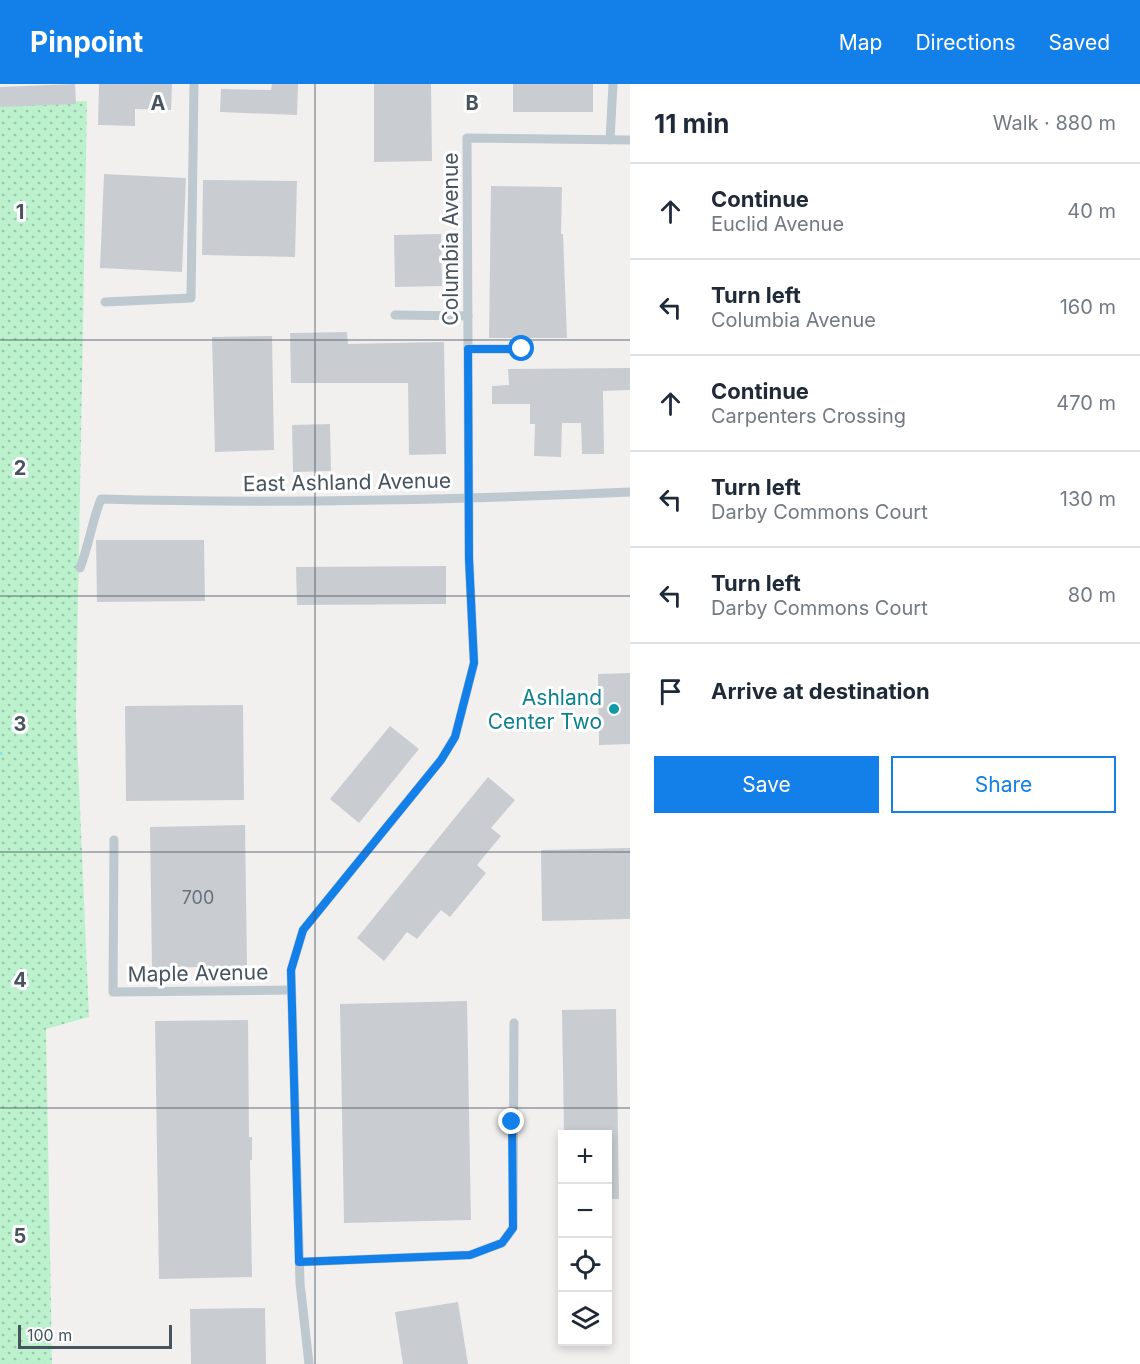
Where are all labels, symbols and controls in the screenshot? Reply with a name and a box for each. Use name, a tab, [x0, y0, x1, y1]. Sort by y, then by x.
text: Pinpoint	[30, 25, 143, 59]
text: Map	[839, 30, 882, 55]
text: Directions	[915, 30, 1016, 55]
text: Saved	[1049, 30, 1110, 55]
text: A	[151, 91, 166, 115]
text: B	[465, 91, 479, 115]
text: 11 min	[654, 108, 730, 139]
text: Walk · 880 m	[993, 111, 1116, 135]
street label: Columbia Avenue	[438, 152, 463, 326]
text: Continue	[711, 186, 809, 212]
icon: ahead	[654, 195, 687, 228]
text: 40 m	[1067, 199, 1116, 223]
text: 1	[16, 200, 24, 224]
text: Euclid Avenue	[711, 212, 844, 236]
text: Turn left	[711, 282, 801, 308]
icon: left	[654, 291, 687, 324]
text: 160 m	[1060, 295, 1116, 319]
text: Columbia Avenue	[711, 308, 876, 332]
route start	[508, 335, 534, 361]
text: Continue	[711, 378, 809, 404]
icon: ahead	[654, 387, 687, 420]
text: 470 m	[1056, 391, 1116, 415]
text: Carpenters Crossing	[711, 404, 906, 428]
text: 2	[14, 456, 26, 480]
street label: East Ashland Avenue	[243, 468, 451, 496]
text: Turn left	[711, 474, 801, 500]
icon: left	[654, 483, 687, 516]
text: 130 m	[1060, 487, 1116, 511]
text: Darby Commons Court	[711, 500, 928, 524]
text: Turn left	[711, 570, 801, 596]
icon: left	[654, 579, 687, 612]
text: 80 m	[1068, 583, 1116, 607]
text: Darby Commons Court	[711, 596, 928, 620]
icon: arrive	[654, 675, 687, 708]
text: Arrive at destination	[711, 678, 930, 704]
place label: Ashland Center Two	[488, 685, 602, 734]
marker: Ashland Center Two	[607, 702, 621, 716]
text: 3	[14, 712, 26, 736]
button: Save	[654, 756, 879, 813]
button: Share	[891, 756, 1116, 813]
house number: 700	[182, 887, 214, 908]
street label: Maple Avenue	[127, 959, 269, 987]
text: 4	[13, 968, 27, 992]
route end	[498, 1108, 524, 1134]
map controls	[558, 1130, 612, 1346]
button: +	[558, 1130, 612, 1184]
button: −	[558, 1184, 612, 1238]
text: 5	[14, 1224, 26, 1248]
button: locate	[558, 1238, 612, 1292]
button: layers	[558, 1292, 612, 1346]
scale bar	[18, 1322, 172, 1350]
text: 100 m	[27, 1325, 72, 1345]

